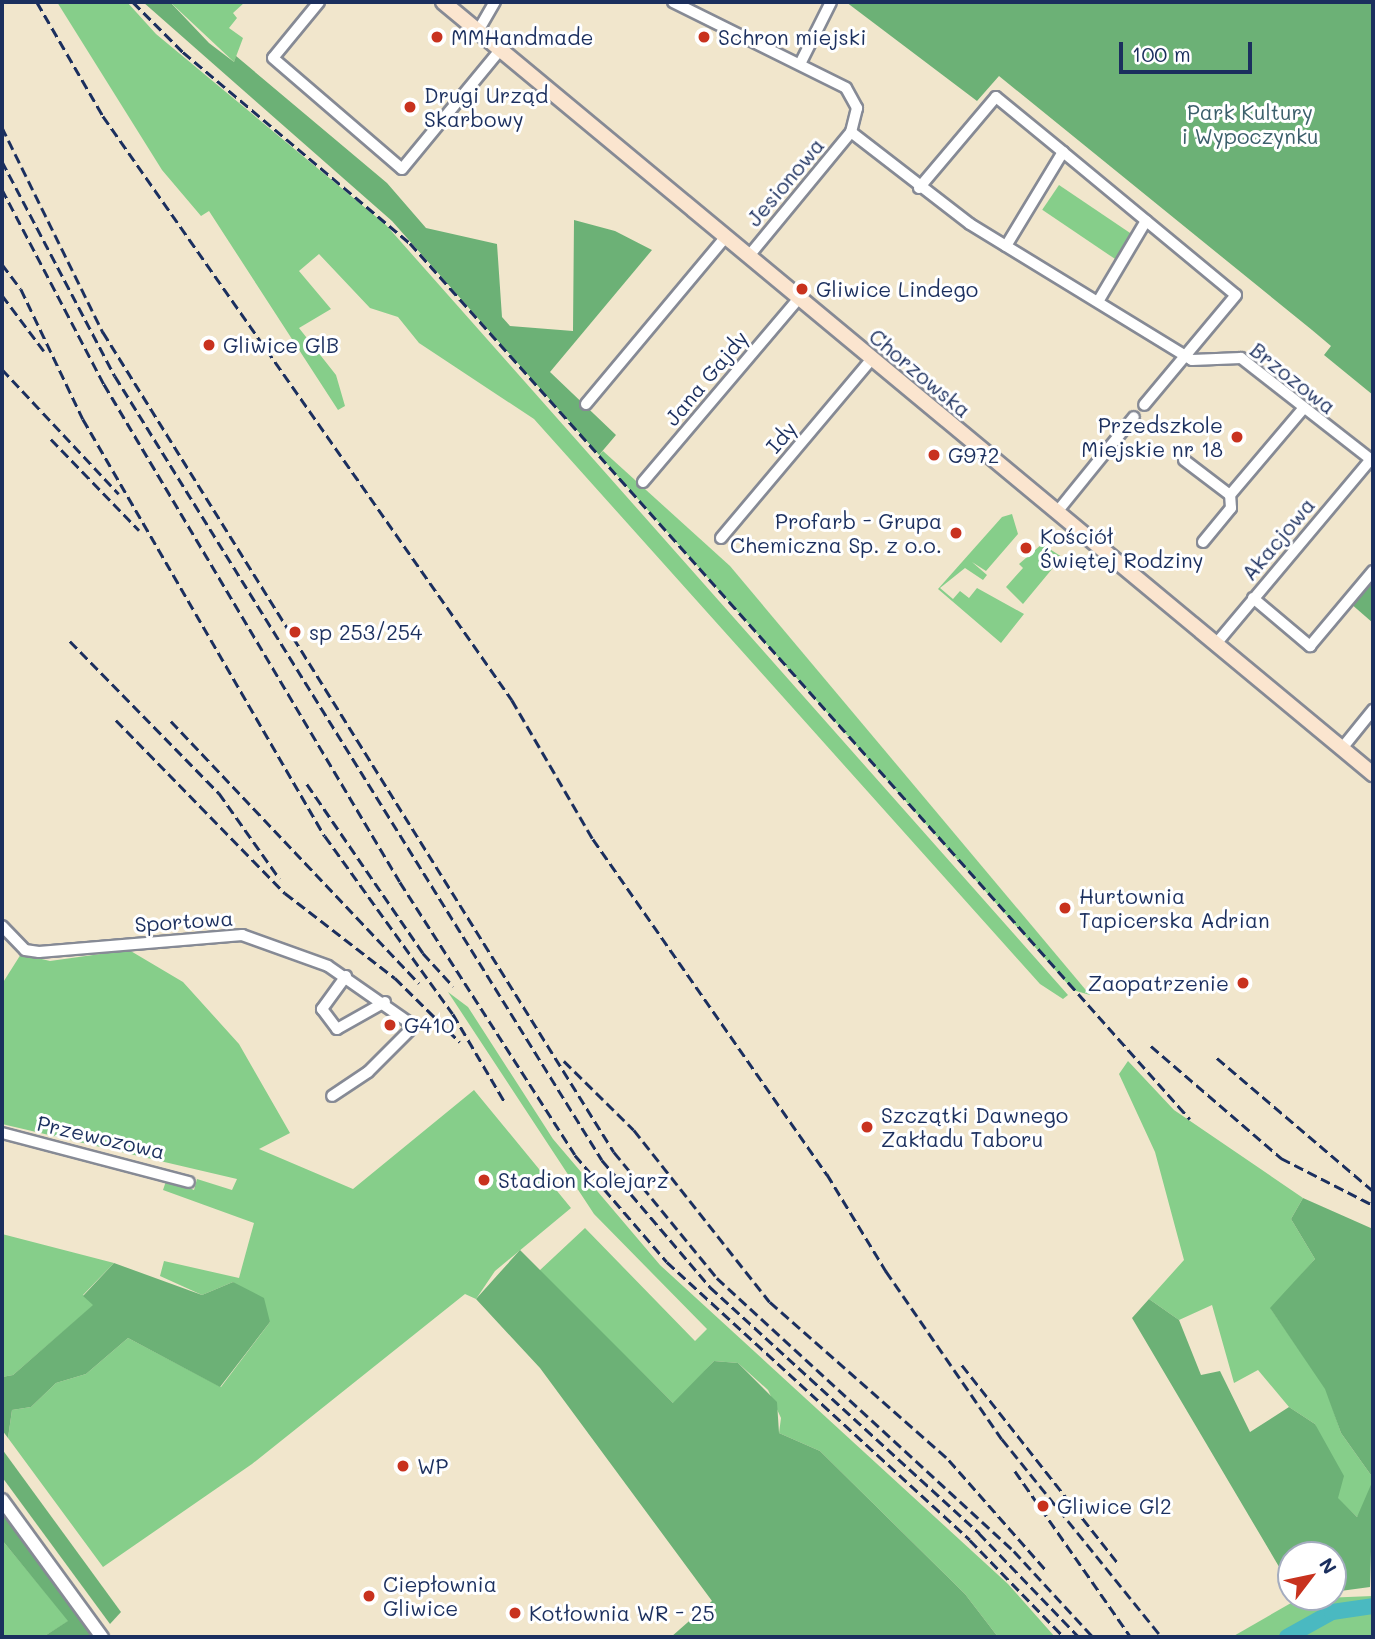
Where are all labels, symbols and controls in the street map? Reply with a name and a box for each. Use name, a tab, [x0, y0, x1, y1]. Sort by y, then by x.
place label: MMHandmade	[451, 24, 594, 50]
place label: Schron miejski	[718, 24, 866, 50]
scale bar	[1123, 28, 1256, 72]
marker: MMHandmade	[429, 29, 445, 45]
marker: Schron miejski	[696, 29, 712, 45]
text: 100 m	[1132, 40, 1191, 67]
place label: Drugi Urząd Skarbowy	[424, 82, 548, 132]
marker: Drugi Urząd Skarbowy	[402, 99, 418, 115]
park label: Park Kultury i Wypoczynku	[1181, 99, 1319, 149]
street label: Jesionowa	[741, 133, 829, 231]
place label: Gliwice Lindego	[816, 276, 978, 302]
marker: Gliwice Lindego	[794, 281, 810, 297]
street label: Chorzowska	[864, 323, 976, 423]
street label: Jana Gajdy	[659, 325, 753, 431]
place label: Gliwice GlB	[223, 332, 339, 358]
marker: Gliwice GlB	[201, 337, 217, 353]
street label: Brzozowa	[1245, 337, 1341, 419]
place label: Przedszkole Miejskie nr 18	[1081, 412, 1223, 462]
street label: Idy	[761, 416, 801, 458]
marker: Przedszkole Miejskie nr 18	[1229, 429, 1245, 445]
place label: G972	[948, 442, 999, 468]
marker: G972	[926, 447, 942, 463]
street label: Akacjowa	[1236, 493, 1320, 585]
place label: Profarb - Grupa Chemiczna Sp. z o.o.	[730, 508, 942, 558]
place label: Kościół Świętej Rodziny	[1040, 523, 1203, 573]
marker: Profarb - Grupa Chemiczna Sp. z o.o.	[948, 525, 964, 541]
marker: Kościół Świętej Rodziny	[1018, 540, 1034, 556]
place label: sp 253/254	[309, 619, 422, 645]
marker: sp 253/254	[287, 624, 303, 640]
place label: Hurtownia Tapicerska Adrian	[1079, 883, 1270, 933]
marker: Hurtownia Tapicerska Adrian	[1057, 900, 1073, 916]
street label: Sportowa	[134, 905, 234, 937]
place label: Zaopatrzenie	[1088, 970, 1229, 996]
marker: Zaopatrzenie	[1235, 975, 1251, 991]
place label: G410	[404, 1012, 454, 1038]
marker: G410	[382, 1017, 398, 1033]
place label: Szczątki Dawnego Zakładu Taboru	[881, 1102, 1068, 1152]
street label: Przewozowa	[35, 1110, 167, 1164]
marker: Szczątki Dawnego Zakładu Taboru	[859, 1119, 875, 1135]
place label: Stadion Kolejarz	[498, 1167, 669, 1193]
marker: Stadion Kolejarz	[476, 1172, 492, 1188]
place label: WP	[417, 1453, 448, 1479]
marker: WP	[395, 1458, 411, 1474]
place label: Gliwice Gl2	[1057, 1493, 1172, 1519]
marker: Gliwice Gl2	[1035, 1498, 1051, 1514]
north arrow	[1277, 1541, 1347, 1611]
text: N	[1314, 1553, 1343, 1578]
place label: Ciepłownia Gliwice	[383, 1571, 497, 1621]
marker: Ciepłownia Gliwice	[361, 1588, 377, 1604]
place label: Kotłownia WR - 25	[529, 1600, 715, 1626]
marker: Kotłownia WR - 25	[507, 1605, 523, 1621]

